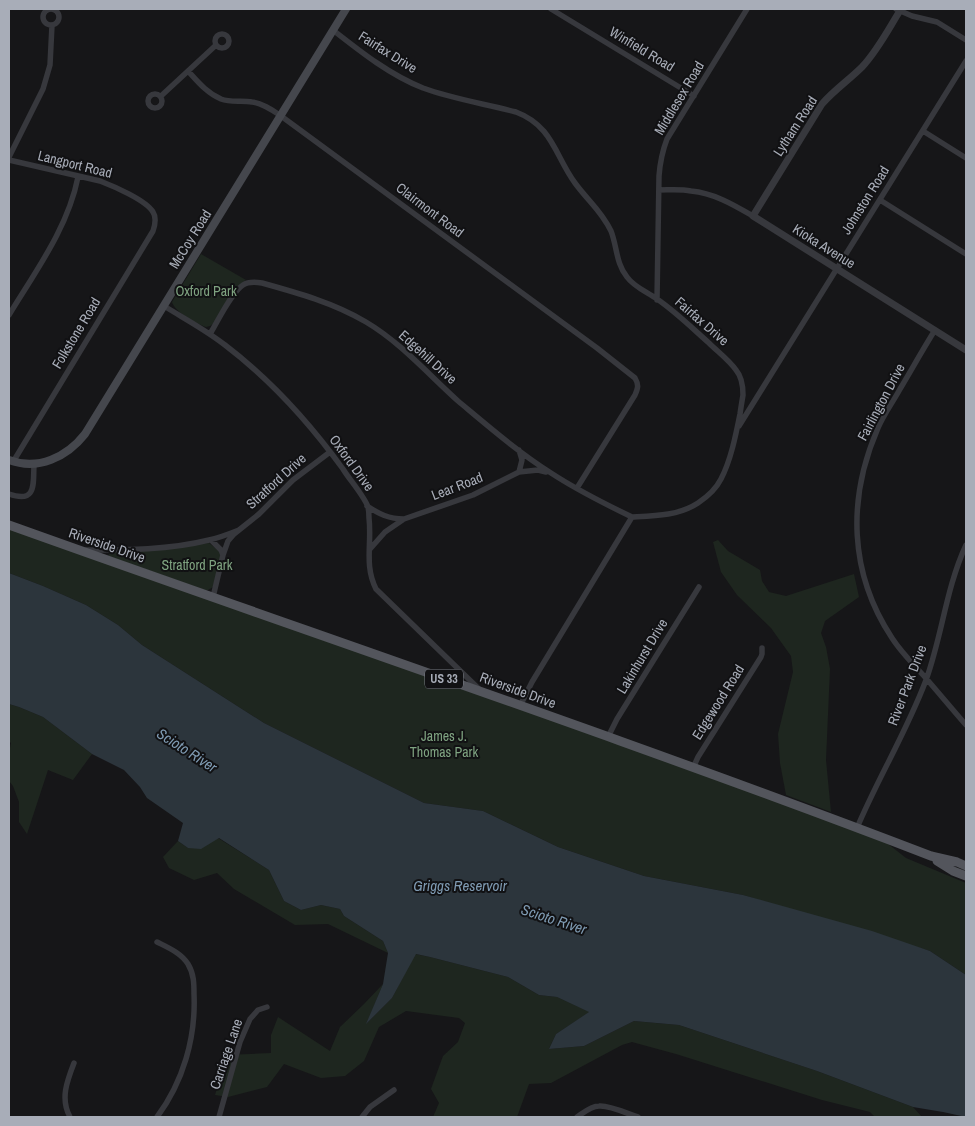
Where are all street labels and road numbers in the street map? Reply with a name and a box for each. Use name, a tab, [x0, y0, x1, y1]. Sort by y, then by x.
street label: Winfield Road	[606, 23, 678, 75]
street label: Fairfax Drive	[355, 27, 421, 77]
street label: Middlesex Road	[650, 58, 708, 138]
street label: Lytham Road	[769, 93, 821, 159]
street label: Langport Road	[36, 146, 114, 182]
street label: Johnston Road	[837, 162, 893, 238]
street label: Clairmont Road	[392, 179, 468, 241]
street label: McCoy Road	[165, 206, 215, 272]
street label: Kioka Avenue	[789, 220, 859, 272]
street label: Fairfax Drive	[671, 293, 733, 349]
street label: Folkstone Road	[48, 294, 104, 372]
street label: Edgehill Drive	[395, 326, 461, 388]
street label: Fairlington Drive	[853, 360, 909, 444]
street label: Oxford Drive	[326, 431, 378, 495]
street label: Stratford Drive	[242, 449, 310, 513]
street label: Lear Road	[429, 468, 485, 504]
street label: Riverside Drive	[66, 524, 148, 566]
street label: Lakinhurst Drive	[613, 615, 671, 697]
street label: River Park Drive	[883, 642, 931, 728]
street label: Edgewood Road	[688, 661, 748, 743]
street label: Riverside Drive	[477, 668, 559, 712]
road number: US 33	[425, 670, 463, 689]
street label: Carriage Lane	[206, 1016, 246, 1092]

